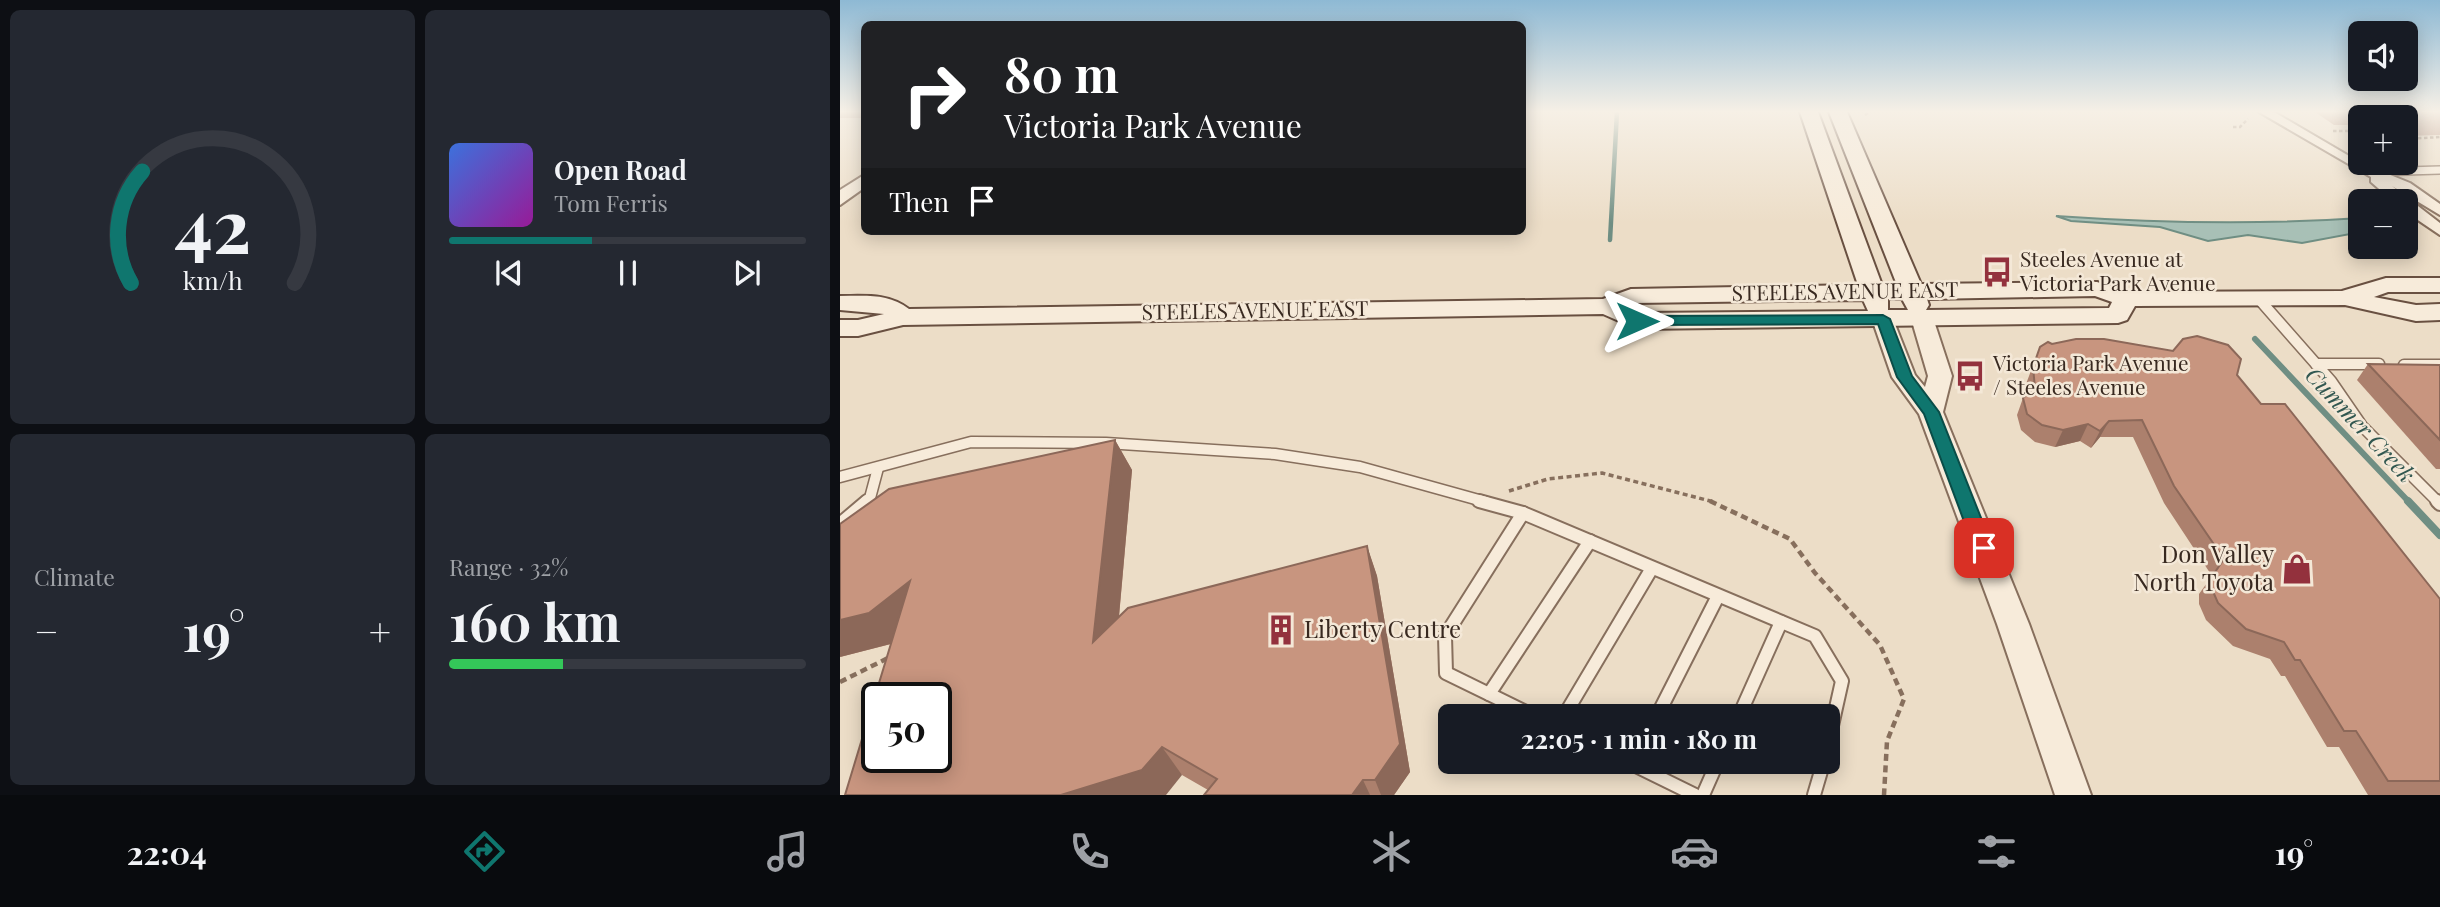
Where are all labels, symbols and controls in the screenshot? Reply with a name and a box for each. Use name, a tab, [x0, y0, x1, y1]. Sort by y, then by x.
map controls	[2348, 21, 2418, 259]
button: sound	[2348, 21, 2418, 91]
text: 80 m	[1004, 40, 1119, 105]
icon: right	[889, 49, 980, 140]
text: Victoria Park Avenue	[1004, 103, 1302, 146]
button: +	[2348, 105, 2418, 175]
text: Open Road	[554, 152, 687, 187]
text: 42	[174, 175, 251, 272]
icon: arrive	[963, 182, 1001, 220]
text: Then	[889, 184, 949, 219]
text: Tom Ferris	[554, 187, 668, 218]
button: −	[2348, 189, 2418, 259]
place label: Steeles Avenue at Victoria Park Avenue	[2019, 244, 2216, 296]
icon: previous	[490, 254, 528, 292]
icon: pause	[609, 254, 647, 292]
icon: next	[728, 254, 766, 292]
bus stop icon: Steeles Avenue at Victoria Park Avenue	[1980, 255, 2014, 289]
text: km/h	[183, 263, 243, 296]
street label: STEELES AVENUE EAST	[1731, 274, 1959, 306]
position arrow	[1600, 284, 1674, 358]
street label: STEELES AVENUE EAST	[1141, 293, 1369, 325]
place label: Victoria Park Avenue / Steeles Avenue	[1992, 348, 2189, 400]
bus stop icon: Victoria Park Avenue / Steeles Avenue	[1953, 359, 1987, 393]
water label: Cummer Creek	[2299, 359, 2423, 489]
pin	[1954, 518, 2014, 578]
icon: arrive	[1965, 529, 2003, 567]
place label: Don Valley North Toyota	[2133, 537, 2274, 597]
text: Range · 32%	[449, 551, 568, 582]
shop icon: Don Valley North Toyota	[2280, 552, 2314, 586]
text: Climate	[34, 561, 115, 592]
text: 160 km	[449, 586, 621, 655]
text: 19°	[182, 596, 245, 665]
text: −	[34, 605, 59, 656]
text: +	[369, 605, 391, 656]
place label: Liberty Centre	[1304, 612, 1461, 644]
building icon: Liberty Centre	[1264, 613, 1298, 647]
speed limit sign: 50	[861, 682, 952, 773]
text: 22:05 · 1 min · 180 m	[1521, 721, 1757, 756]
icon: directions	[460, 827, 509, 876]
icon: music	[763, 827, 812, 876]
icon: phone	[1065, 827, 1114, 876]
icon: climate	[1367, 827, 1416, 876]
icon: car	[1670, 827, 1719, 876]
icon: filters	[1972, 827, 2021, 876]
text: 22:04	[127, 830, 207, 873]
text: 19°	[2275, 830, 2313, 873]

